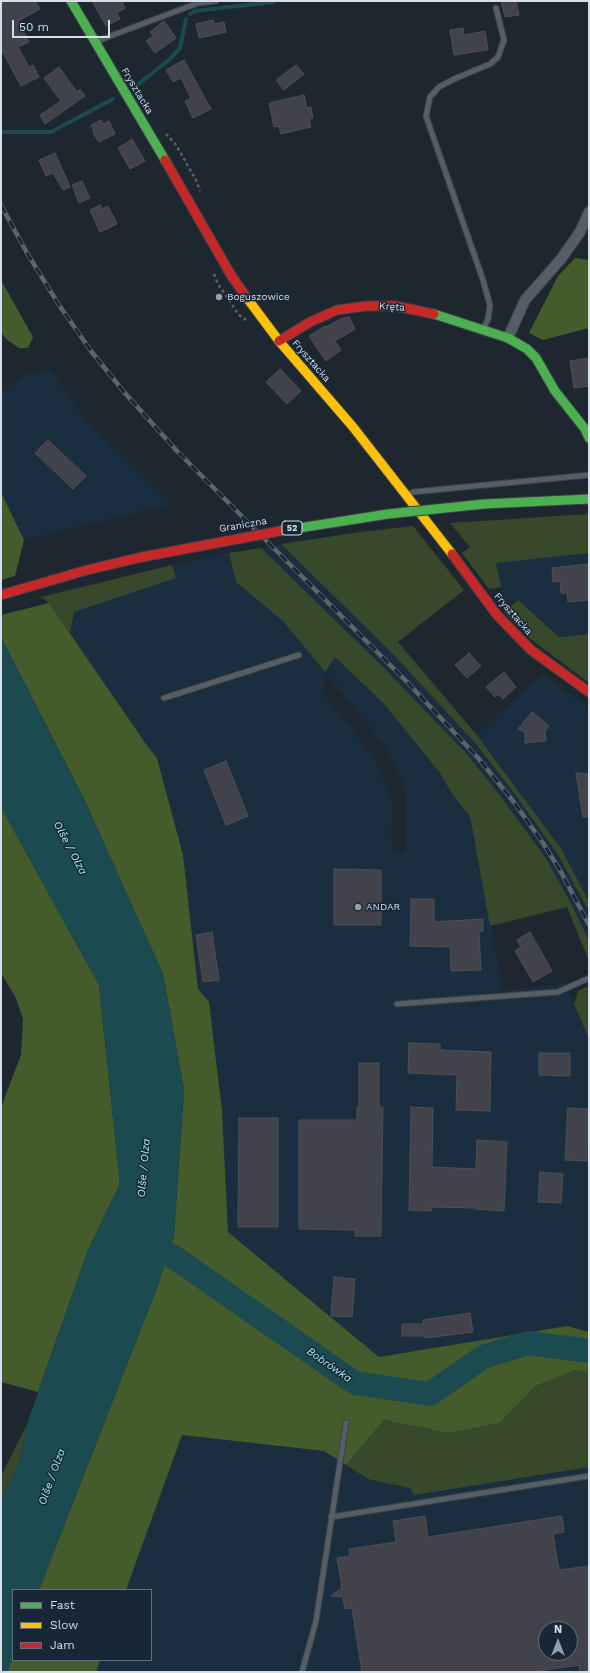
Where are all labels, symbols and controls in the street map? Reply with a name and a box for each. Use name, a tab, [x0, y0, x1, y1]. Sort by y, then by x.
scale bar	[14, 12, 112, 38]
text: 50 m	[19, 20, 49, 34]
street label: Frysztacka	[118, 66, 156, 116]
place label: Boguszowice	[227, 291, 290, 303]
marker: Boguszowice	[214, 292, 224, 302]
street label: Kręta	[379, 300, 405, 314]
street label: Frysztacka	[289, 337, 333, 385]
street label: Graniczna	[218, 515, 268, 535]
road number: 52	[282, 521, 302, 535]
street label: Frysztacka	[491, 590, 535, 638]
water label: Olše / Olza	[50, 819, 90, 877]
place label: ANDAR	[366, 901, 400, 913]
marker: ANDAR	[353, 902, 363, 912]
water label: Olše / Olza	[135, 1138, 153, 1198]
water label: Bobrówka	[304, 1345, 354, 1385]
water label: Olše / Olza	[36, 1447, 68, 1507]
legend	[12, 1589, 152, 1661]
text: Fast	[50, 1598, 75, 1612]
text: Slow	[50, 1618, 78, 1632]
north arrow	[538, 1621, 578, 1661]
text: N	[554, 1623, 562, 1636]
text: Jam	[50, 1638, 75, 1652]

